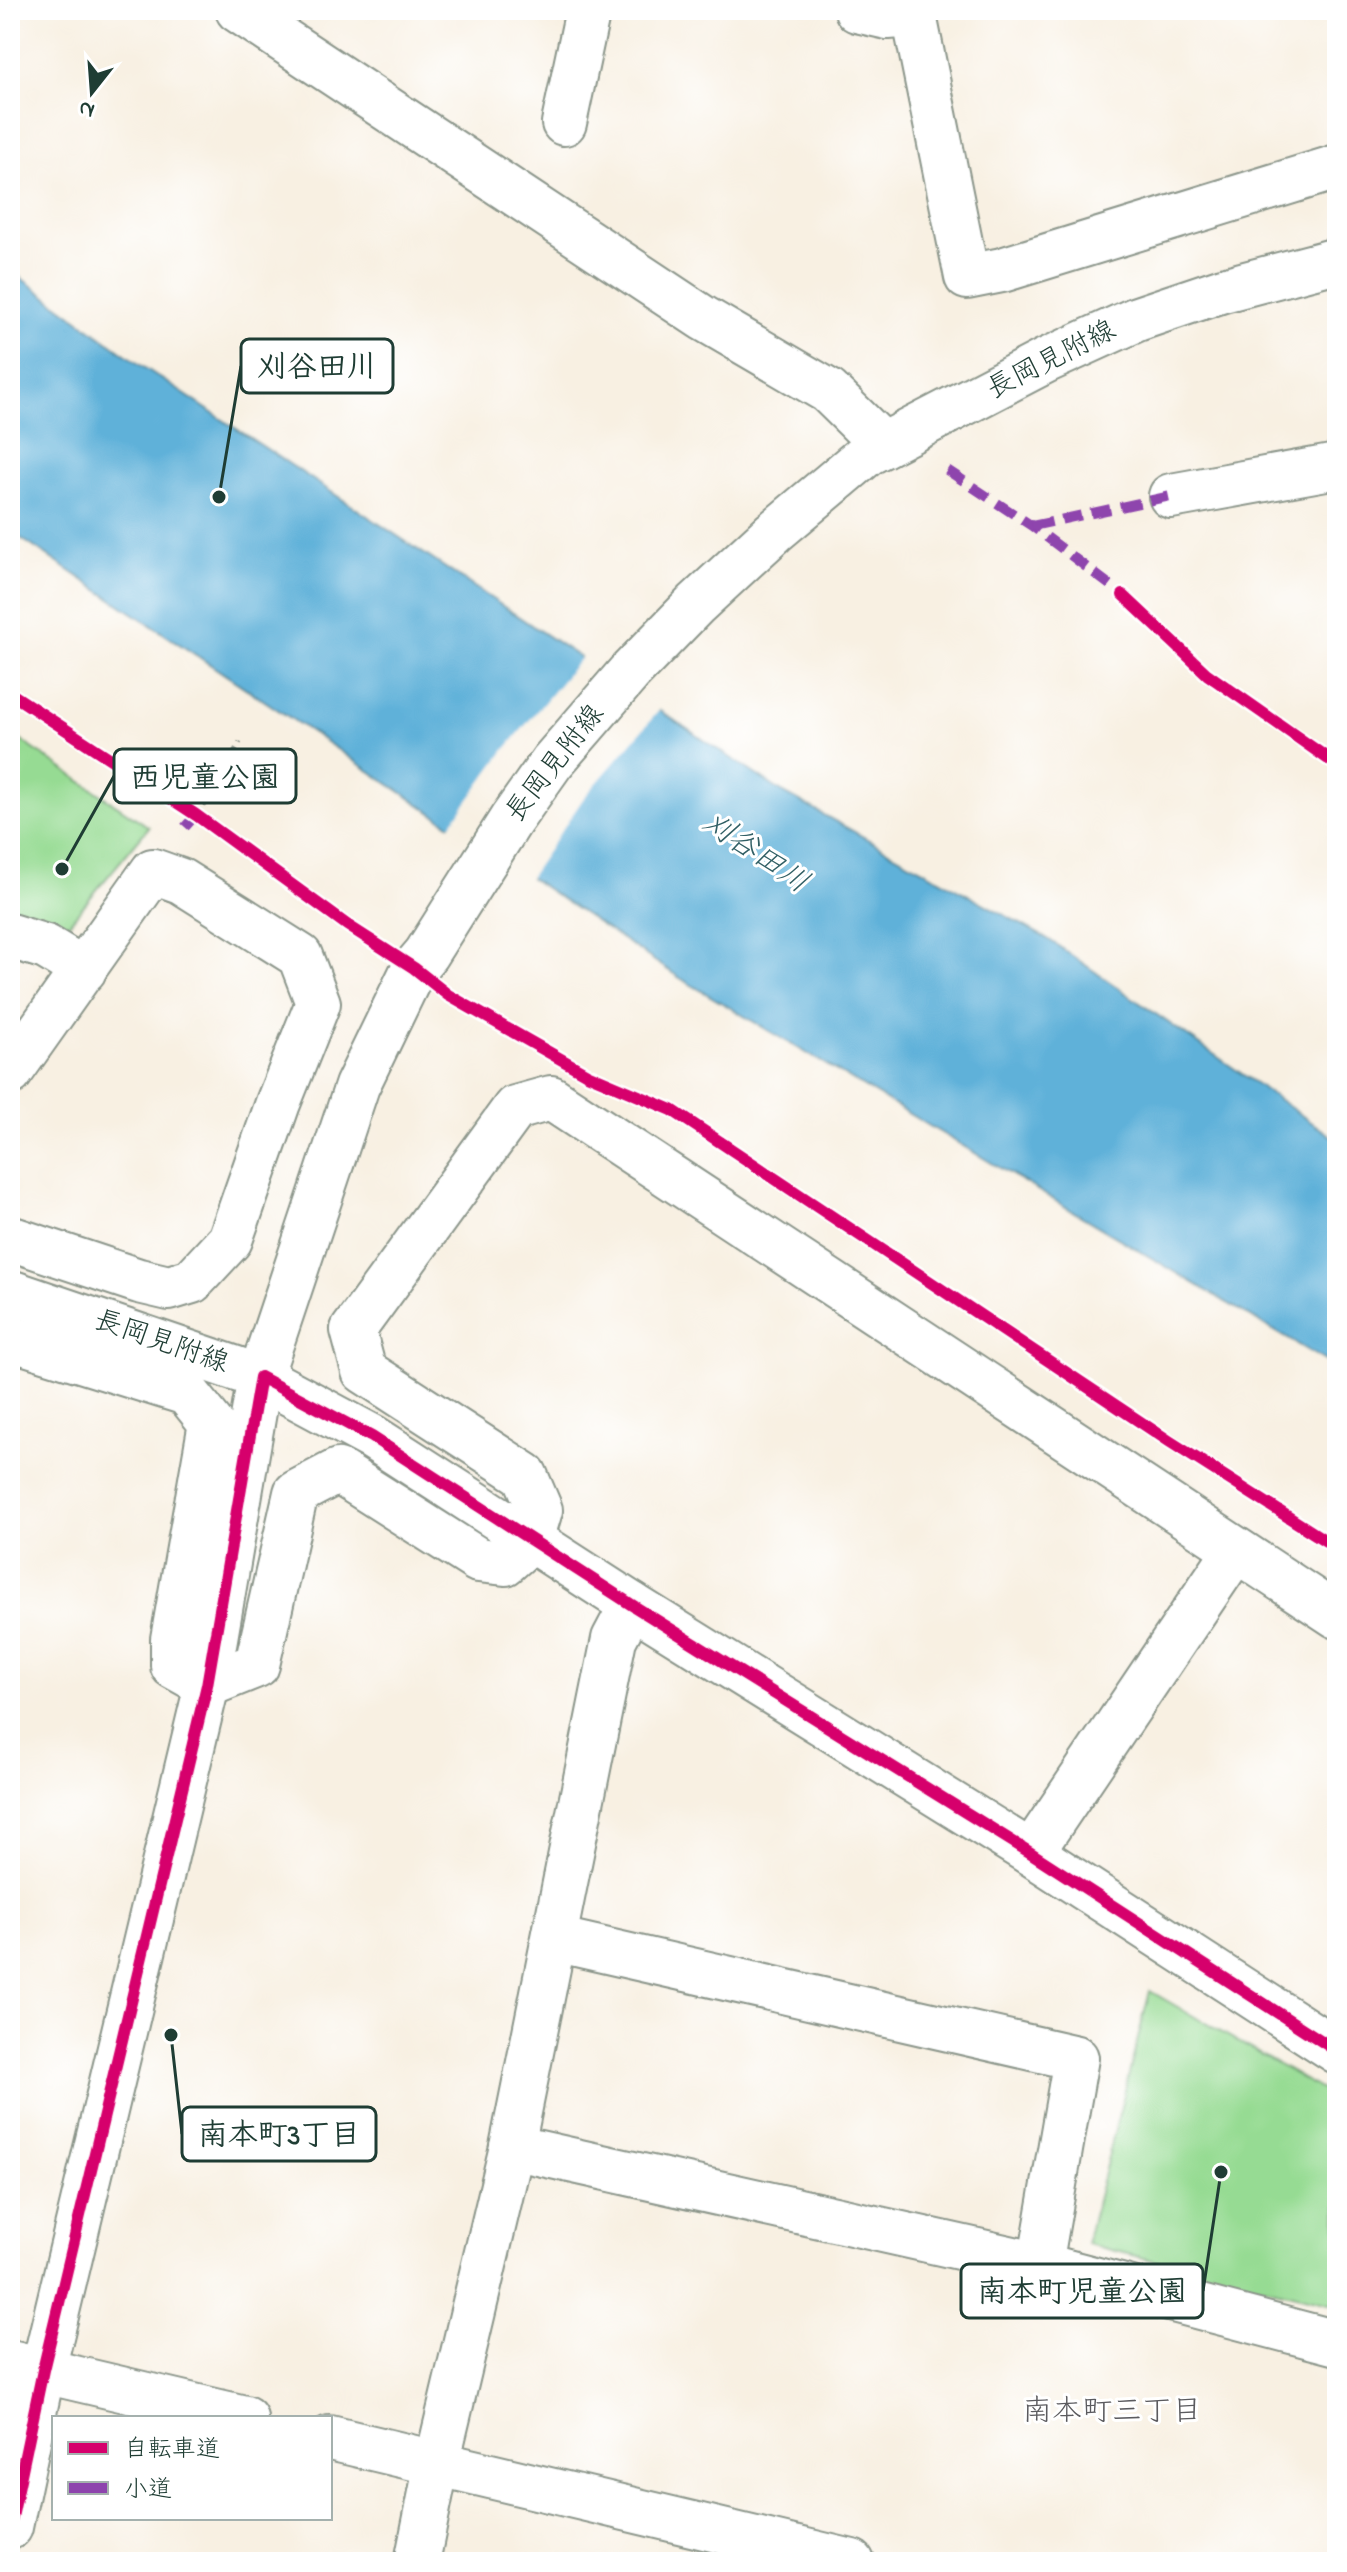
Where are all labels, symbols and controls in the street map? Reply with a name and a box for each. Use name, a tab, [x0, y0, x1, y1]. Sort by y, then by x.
north arrow	[52, 52, 132, 132]
text: N	[75, 91, 99, 126]
street label: 長岡見附線	[980, 311, 1124, 411]
callout: 刈谷田川	[241, 339, 393, 393]
text: 刈谷田川	[257, 347, 377, 391]
street label: 長岡見附線	[497, 696, 615, 832]
callout: 西児童公園	[114, 749, 296, 803]
text: 西児童公園	[130, 758, 280, 802]
water label: 刈谷田川	[693, 802, 817, 906]
street label: 長岡見附線	[88, 1301, 234, 1385]
callout: 南本町3丁目	[182, 2107, 376, 2161]
text: 南本町3丁目	[198, 2115, 360, 2159]
callout: 南本町児童公園	[961, 2264, 1203, 2318]
text: 南本町児童公園	[977, 2272, 1187, 2316]
district label: 南本町三丁目	[1022, 2391, 1202, 2435]
legend	[52, 2416, 332, 2520]
text: 自転車道	[124, 2433, 220, 2468]
text: 小道	[124, 2473, 172, 2508]

